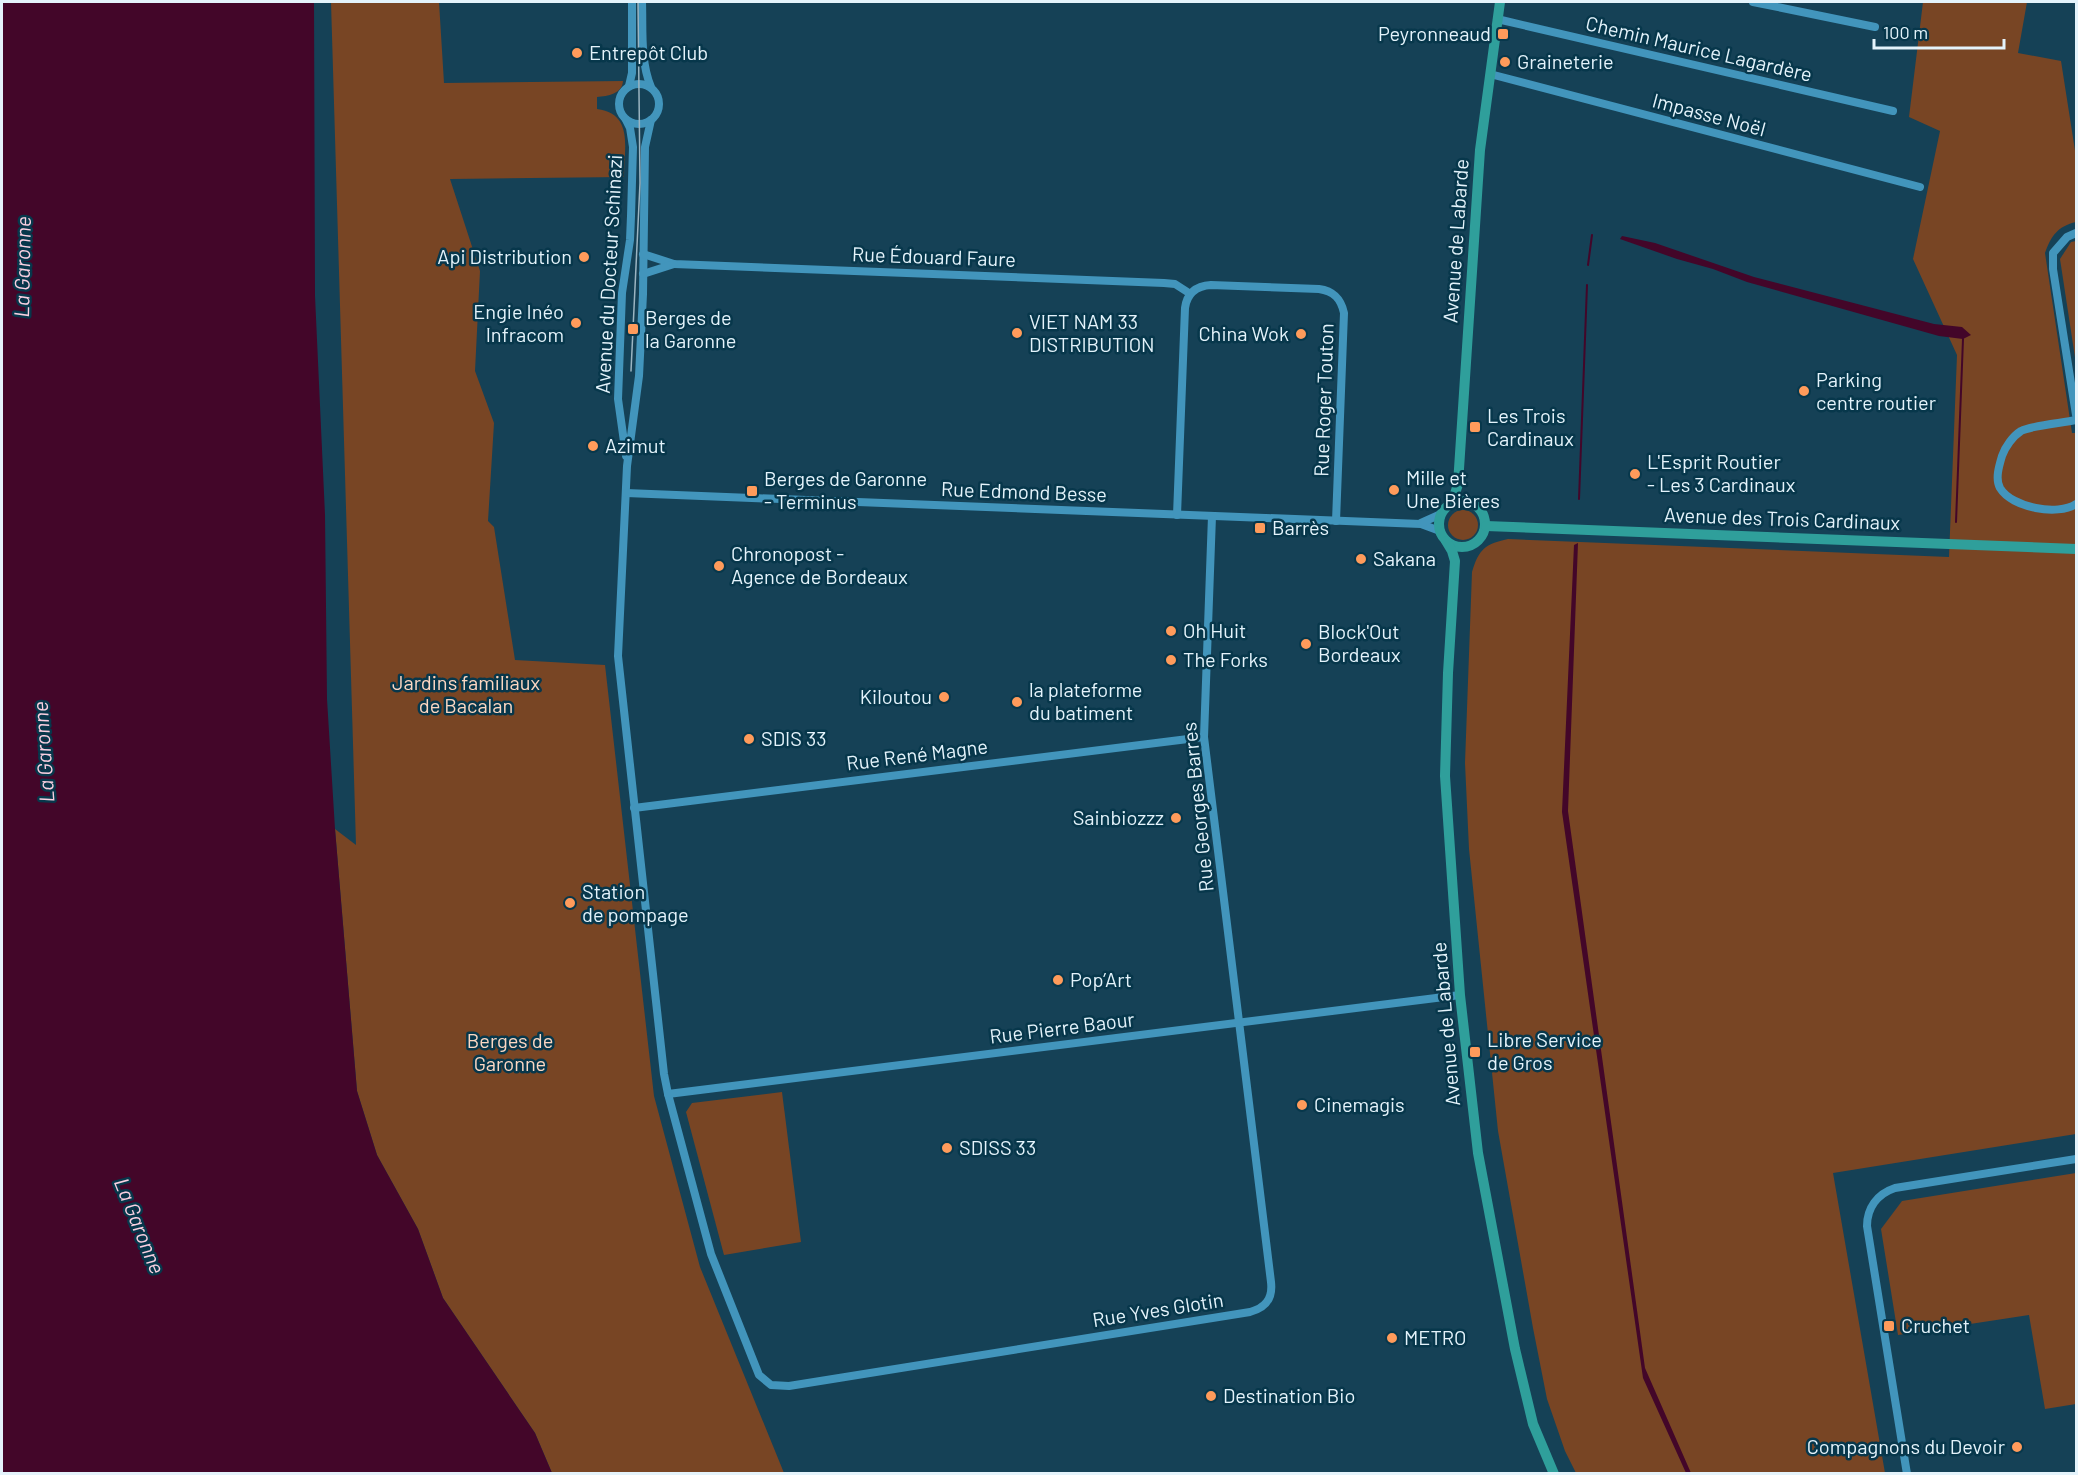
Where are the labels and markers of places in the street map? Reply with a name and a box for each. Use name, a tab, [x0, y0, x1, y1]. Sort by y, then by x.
place label: Peyronneaud	[1378, 21, 1491, 45]
marker: Peyronneaud	[1496, 27, 1510, 41]
place label: Entrepôt Club	[589, 40, 708, 64]
marker: Entrepôt Club	[570, 46, 584, 60]
place label: Graineterie	[1517, 49, 1614, 73]
marker: Graineterie	[1498, 55, 1512, 69]
place label: Api Distribution	[437, 244, 572, 268]
marker: Api Distribution	[577, 250, 591, 264]
place label: Engie Inéo Infracom	[473, 299, 564, 346]
place label: Berges de la Garonne	[645, 305, 736, 352]
place label: VIET NAM 33 DISTRIBUTION	[1029, 309, 1155, 356]
marker: Engie Inéo Infracom	[569, 316, 583, 330]
place label: China Wok	[1198, 321, 1289, 345]
marker: Berges de la Garonne	[626, 322, 640, 336]
marker: VIET NAM 33 DISTRIBUTION	[1010, 326, 1024, 340]
marker: China Wok	[1294, 327, 1308, 341]
place label: Parking centre routier	[1816, 367, 1936, 414]
marker: Parking centre routier	[1797, 384, 1811, 398]
place label: Les Trois Cardinaux	[1487, 403, 1574, 450]
marker: Les Trois Cardinaux	[1468, 420, 1482, 434]
place label: Azimut	[605, 433, 666, 457]
marker: Azimut	[586, 439, 600, 453]
place label: L'Esprit Routier - Les 3 Cardinaux	[1647, 449, 1796, 496]
place label: Mille et Une Bières	[1406, 465, 1500, 512]
place label: Berges de Garonne - Terminus	[764, 466, 927, 513]
marker: L'Esprit Routier - Les 3 Cardinaux	[1628, 467, 1642, 481]
marker: Mille et Une Bières	[1387, 483, 1401, 497]
marker: Berges de Garonne - Terminus	[745, 484, 759, 498]
place label: Barrès	[1272, 515, 1329, 539]
marker: Barrès	[1253, 521, 1267, 535]
place label: Chronopost - Agence de Bordeaux	[731, 541, 908, 588]
place label: Sakana	[1373, 546, 1436, 570]
marker: Sakana	[1354, 552, 1368, 566]
marker: Chronopost - Agence de Bordeaux	[712, 559, 726, 573]
place label: Oh Huit	[1183, 618, 1246, 642]
place label: Block'Out Bordeaux	[1318, 619, 1401, 666]
marker: Oh Huit	[1164, 624, 1178, 638]
marker: Block'Out Bordeaux	[1299, 637, 1313, 651]
place label: The Forks	[1183, 647, 1268, 671]
marker: The Forks	[1164, 653, 1178, 667]
place label: la plateforme du batiment	[1029, 677, 1143, 724]
place label: Kiloutou	[860, 684, 932, 708]
marker: Kiloutou	[937, 690, 951, 704]
marker: la plateforme du batiment	[1010, 695, 1024, 709]
place label: SDIS 33	[761, 726, 827, 750]
marker: SDIS 33	[742, 732, 756, 746]
place label: Sainbiozzz	[1073, 805, 1164, 829]
marker: Sainbiozzz	[1169, 811, 1183, 825]
place label: Station de pompage	[582, 879, 689, 926]
marker: Station de pompage	[563, 896, 577, 910]
place label: Pop’Art	[1070, 967, 1132, 991]
marker: Pop’Art	[1051, 973, 1065, 987]
place label: Libre Service de Gros	[1487, 1027, 1602, 1074]
marker: Libre Service de Gros	[1468, 1045, 1482, 1059]
place label: Cinemagis	[1314, 1092, 1405, 1116]
marker: Cinemagis	[1295, 1098, 1309, 1112]
place label: SDISS 33	[959, 1135, 1036, 1159]
marker: SDISS 33	[940, 1141, 954, 1155]
place label: Cruchet	[1901, 1313, 1970, 1337]
marker: Cruchet	[1882, 1319, 1896, 1333]
place label: METRO	[1404, 1325, 1466, 1349]
marker: METRO	[1385, 1331, 1399, 1345]
place label: Destination Bio	[1223, 1383, 1355, 1407]
marker: Destination Bio	[1204, 1389, 1218, 1403]
place label: Compagnons du Devoir	[1807, 1434, 2005, 1458]
marker: Compagnons du Devoir	[2010, 1440, 2024, 1454]

